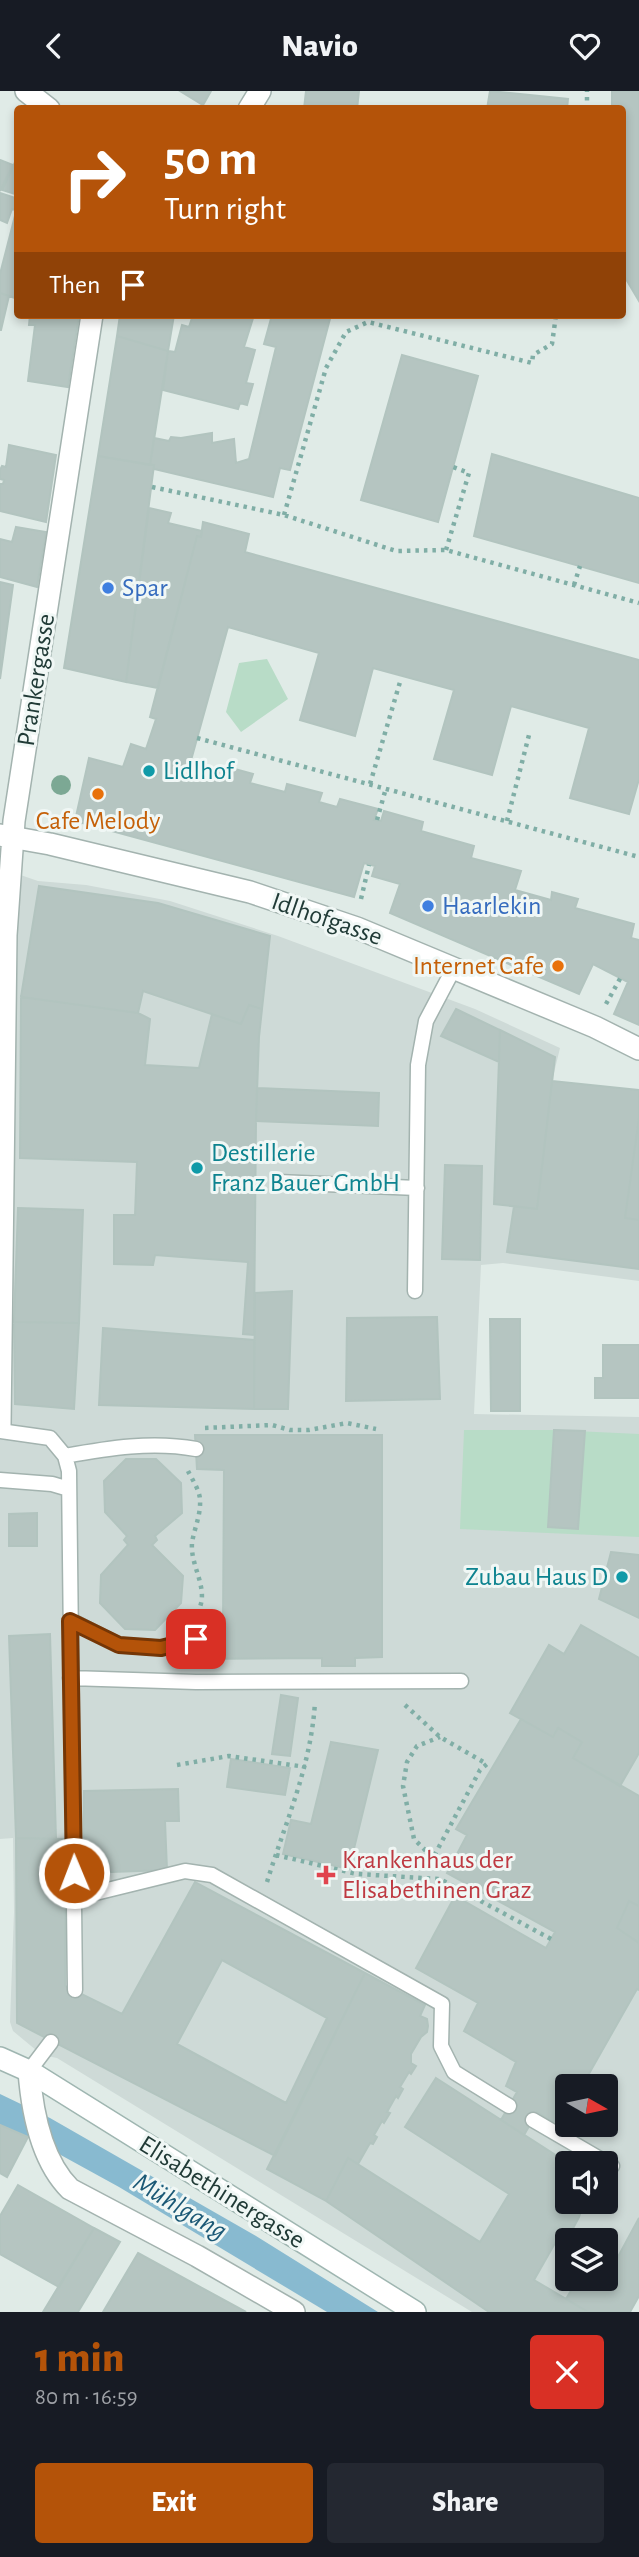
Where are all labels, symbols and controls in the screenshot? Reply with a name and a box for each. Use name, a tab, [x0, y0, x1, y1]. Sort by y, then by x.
icon: back	[35, 27, 73, 65]
icon: heart	[566, 27, 604, 65]
text: Navio	[281, 30, 358, 62]
icon: right	[49, 133, 140, 224]
text: 50 m	[164, 135, 258, 184]
text: Turn right	[164, 193, 286, 225]
icon: arrive	[114, 266, 152, 304]
text: Then	[49, 272, 100, 298]
place label: Spar	[122, 575, 168, 601]
marker: Spar	[100, 580, 116, 596]
street label: Prankergasse	[13, 612, 59, 748]
place label: Lidlhof	[163, 758, 236, 784]
marker: Lidlhof	[141, 763, 157, 779]
marker: Cafe Melody	[90, 786, 106, 802]
place label: Cafe Melody	[36, 808, 160, 834]
street label: Idlhofgasse	[268, 888, 386, 950]
place label: Haarlekin	[442, 893, 541, 919]
marker: Haarlekin	[420, 898, 436, 914]
place label: Internet Cafe	[413, 953, 544, 979]
marker: Internet Cafe	[550, 958, 566, 974]
place label: Destillerie Franz Bauer GmbH	[211, 1140, 400, 1196]
marker: Destillerie Franz Bauer GmbH	[189, 1160, 205, 1176]
place label: Zubau Haus D	[465, 1564, 608, 1590]
marker: Zubau Haus D	[614, 1569, 630, 1585]
pin	[166, 1609, 226, 1669]
icon: arrive	[177, 1620, 215, 1658]
position arrow	[37, 1836, 111, 1910]
place label: Krankenhaus der Elisabethinen Graz	[342, 1847, 531, 1903]
marker: Krankenhaus der Elisabethinen Graz	[316, 1865, 336, 1885]
north arrow	[555, 2074, 618, 2137]
map controls	[555, 2074, 618, 2291]
street label: Elisabethinergasse	[135, 2131, 309, 2253]
button: sound	[555, 2151, 618, 2214]
water label: Mühlgang	[128, 2168, 232, 2246]
button: layers	[555, 2228, 618, 2291]
button: close	[530, 2335, 604, 2409]
text: 1 min	[35, 2337, 124, 2379]
text: 80 m · 16:59	[35, 2386, 138, 2409]
button: Exit	[35, 2463, 313, 2543]
button: Share	[327, 2463, 604, 2543]

